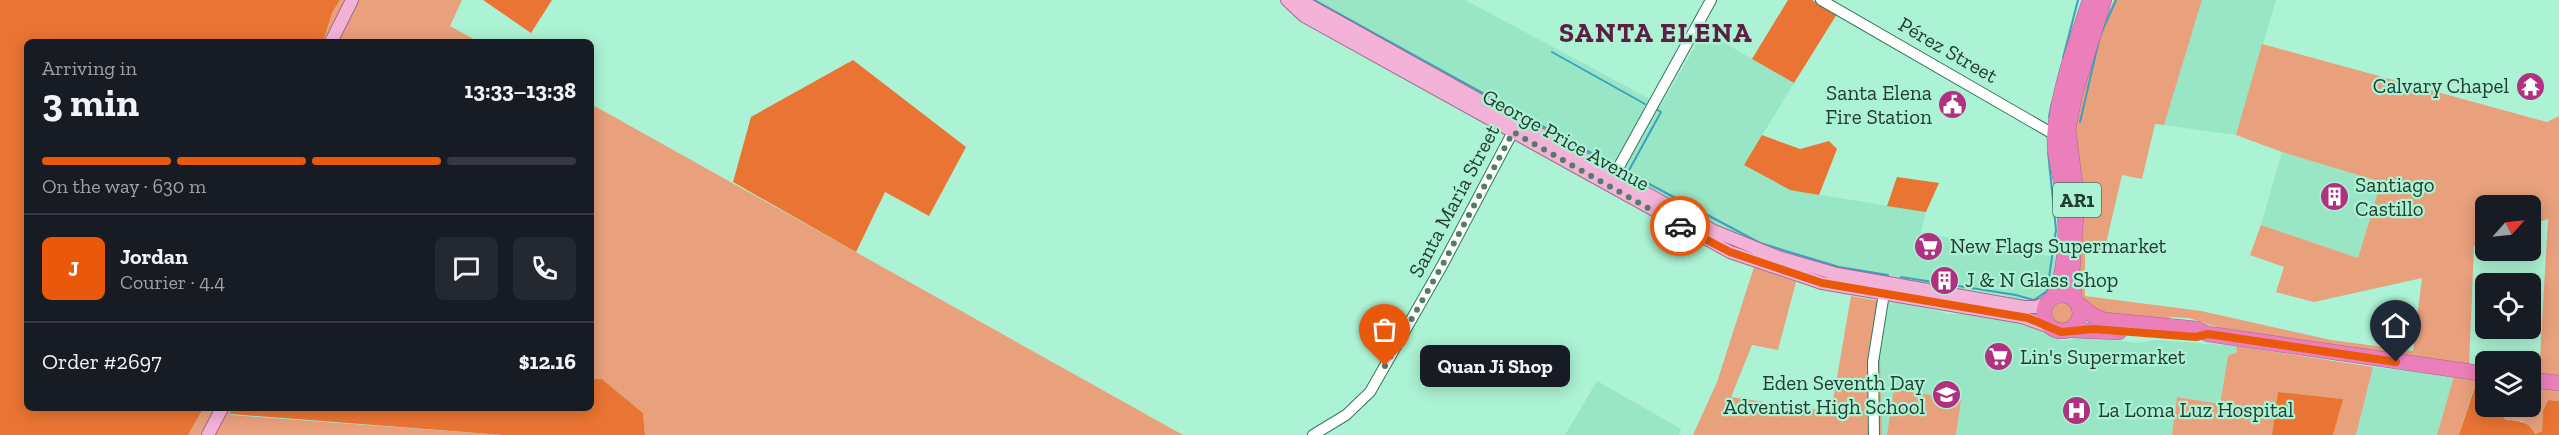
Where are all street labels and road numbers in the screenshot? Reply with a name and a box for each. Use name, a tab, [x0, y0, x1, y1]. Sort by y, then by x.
street label: Pérez Street	[1894, 11, 2002, 88]
street label: George Price Avenue	[1478, 83, 1654, 196]
street label: Santa María Street	[1403, 120, 1504, 281]
road number: AR1	[2053, 183, 2101, 217]

